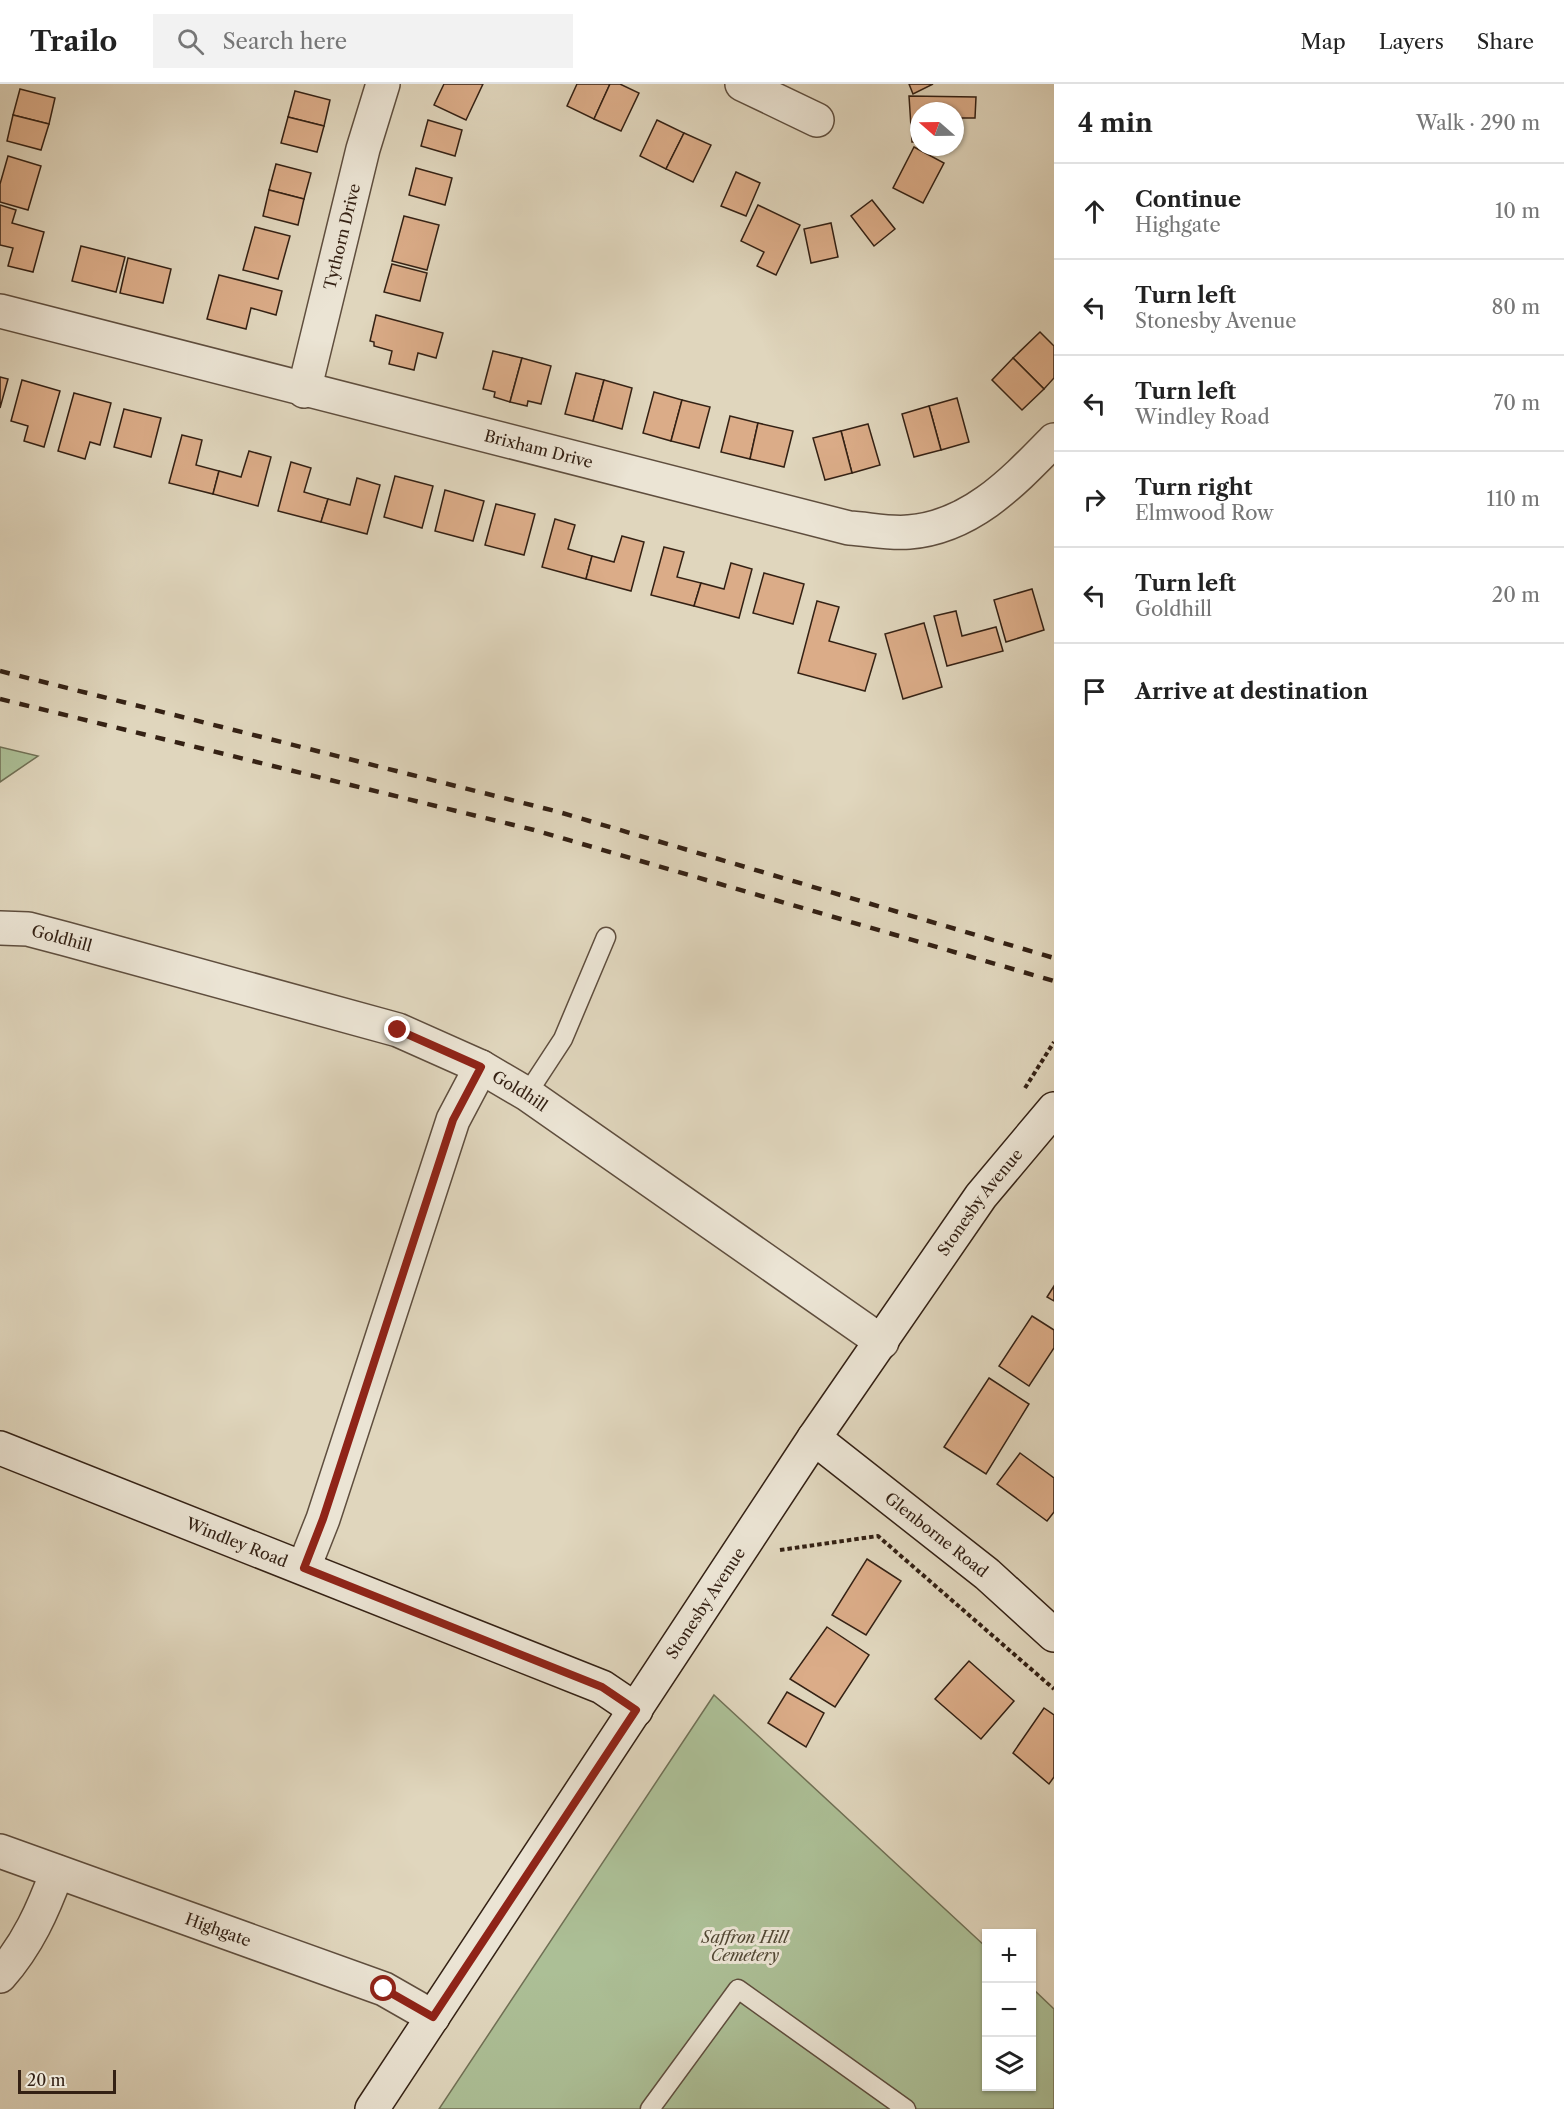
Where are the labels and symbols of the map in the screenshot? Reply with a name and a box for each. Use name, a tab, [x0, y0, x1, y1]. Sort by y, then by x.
north arrow	[910, 102, 964, 156]
street label: Tythorn Drive	[319, 181, 364, 292]
street label: Brixham Drive	[482, 425, 595, 472]
street label: Goldhill	[29, 920, 94, 956]
route end	[384, 1016, 410, 1042]
street label: Goldhill	[489, 1066, 552, 1116]
street label: Stonesby Avenue	[933, 1144, 1027, 1259]
street label: Glenborne Road	[881, 1488, 992, 1581]
street label: Windley Road	[182, 1513, 291, 1571]
street label: Stonesby Avenue	[661, 1543, 749, 1662]
street label: Highgate	[183, 1908, 254, 1950]
park label: Saffron Hill Cemetery	[701, 1927, 790, 1965]
route start	[370, 1975, 396, 2001]
scale bar	[18, 2067, 116, 2094]

